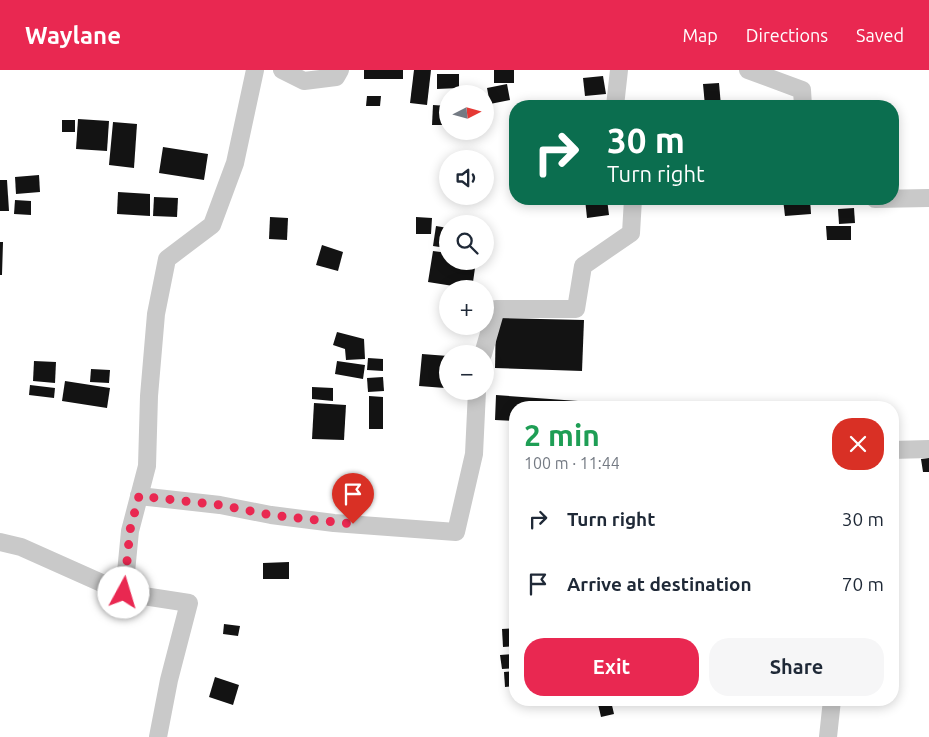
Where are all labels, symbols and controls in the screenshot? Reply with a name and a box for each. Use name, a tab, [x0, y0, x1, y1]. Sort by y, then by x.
text: Waylane	[25, 22, 121, 49]
text: Map	[682, 25, 718, 45]
text: Directions	[746, 25, 828, 45]
text: Saved	[856, 25, 904, 45]
north arrow	[439, 85, 494, 140]
map controls	[439, 85, 494, 400]
icon: right	[524, 120, 589, 185]
text: 30 m	[607, 120, 685, 160]
button: sound	[439, 150, 494, 205]
text: Turn right	[607, 161, 705, 186]
button: search	[439, 215, 494, 270]
button: +	[439, 280, 494, 335]
button: −	[439, 345, 494, 400]
text: 2 min	[524, 418, 600, 452]
button: close	[832, 418, 884, 470]
text: 100 m · 11:44	[524, 454, 620, 472]
pin	[332, 473, 374, 524]
icon: arrive	[339, 480, 367, 508]
icon: right	[524, 505, 552, 533]
text: Turn right	[567, 508, 655, 530]
text: 30 m	[842, 508, 884, 530]
position arrow	[97, 566, 149, 618]
icon: arrive	[524, 570, 552, 598]
text: Arrive at destination	[567, 573, 752, 595]
text: 70 m	[842, 573, 884, 595]
button: Exit	[524, 638, 699, 696]
button: Share	[709, 638, 884, 696]

